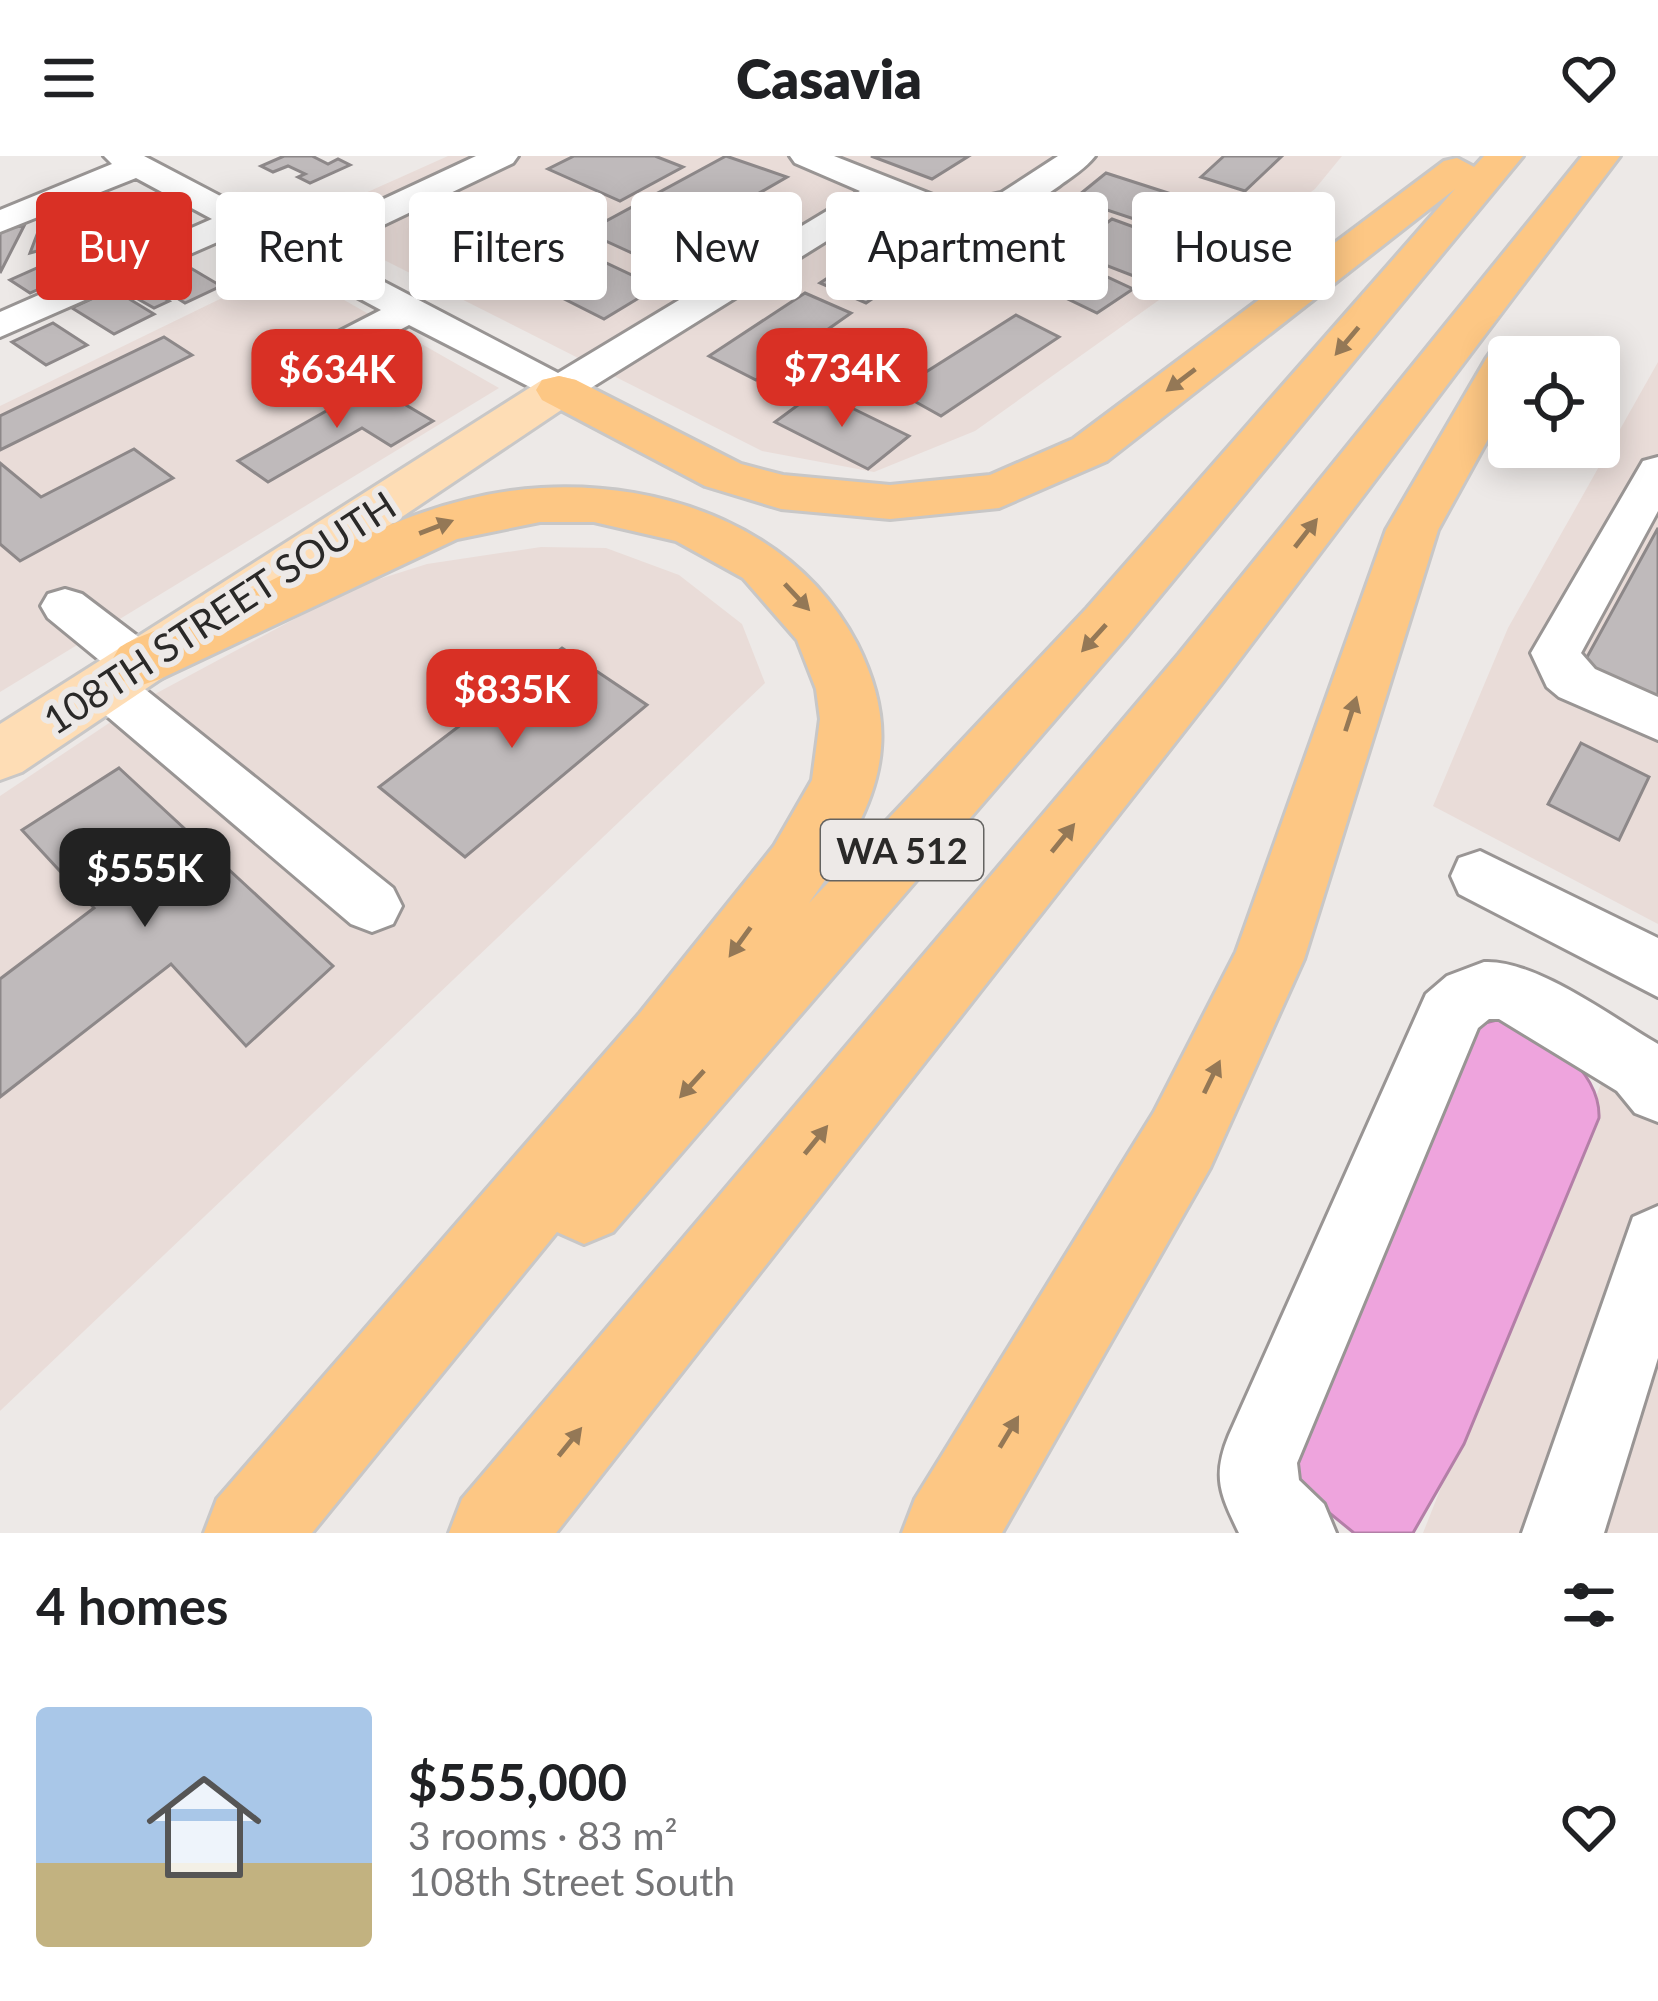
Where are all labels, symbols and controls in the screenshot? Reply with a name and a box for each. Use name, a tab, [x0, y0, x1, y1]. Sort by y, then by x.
icon: menu	[36, 45, 102, 111]
icon: heart	[1556, 45, 1622, 111]
text: Casavia	[736, 46, 922, 111]
chip: Buy	[36, 192, 192, 300]
chip: Rent	[216, 192, 385, 300]
chip: Filters	[409, 192, 607, 300]
chip: New	[631, 192, 802, 300]
chip: Apartment	[826, 192, 1108, 300]
chip: House	[1132, 192, 1335, 300]
one-way arrow	[1334, 326, 1360, 356]
pin: $734K	[758, 328, 926, 430]
pin: $634K	[253, 329, 421, 431]
map controls	[1488, 336, 1620, 468]
button: locate	[1488, 336, 1620, 468]
text: $734K	[783, 344, 901, 390]
text: $634K	[278, 345, 396, 391]
one-way arrow	[1166, 367, 1197, 392]
street label: 108TH STREET SOUTH	[35, 481, 403, 743]
one-way arrow	[418, 516, 454, 535]
one-way arrow	[1293, 518, 1318, 549]
one-way arrow	[783, 583, 811, 612]
one-way arrow	[1081, 623, 1108, 652]
pin: $835K	[428, 649, 596, 751]
text: $835K	[453, 665, 571, 711]
one-way arrow	[1343, 695, 1362, 732]
road number: WA 512	[821, 820, 983, 880]
one-way arrow	[1049, 823, 1075, 853]
pin: $555K	[61, 828, 229, 930]
text: $555K	[86, 844, 204, 890]
one-way arrow	[729, 926, 753, 958]
one-way arrow	[1202, 1059, 1222, 1094]
one-way arrow	[679, 1069, 706, 1098]
one-way arrow	[803, 1125, 828, 1156]
one-way arrow	[998, 1415, 1019, 1449]
one-way arrow	[556, 1427, 582, 1458]
icon: filters	[1556, 1572, 1622, 1638]
text: 4 homes	[36, 1575, 228, 1636]
text: $555,000	[408, 1751, 627, 1812]
icon: home	[132, 1755, 276, 1899]
icon: heart	[1556, 1794, 1622, 1860]
text: 3 rooms · 83 m²	[408, 1812, 678, 1858]
text: 108th Street South	[408, 1858, 735, 1904]

